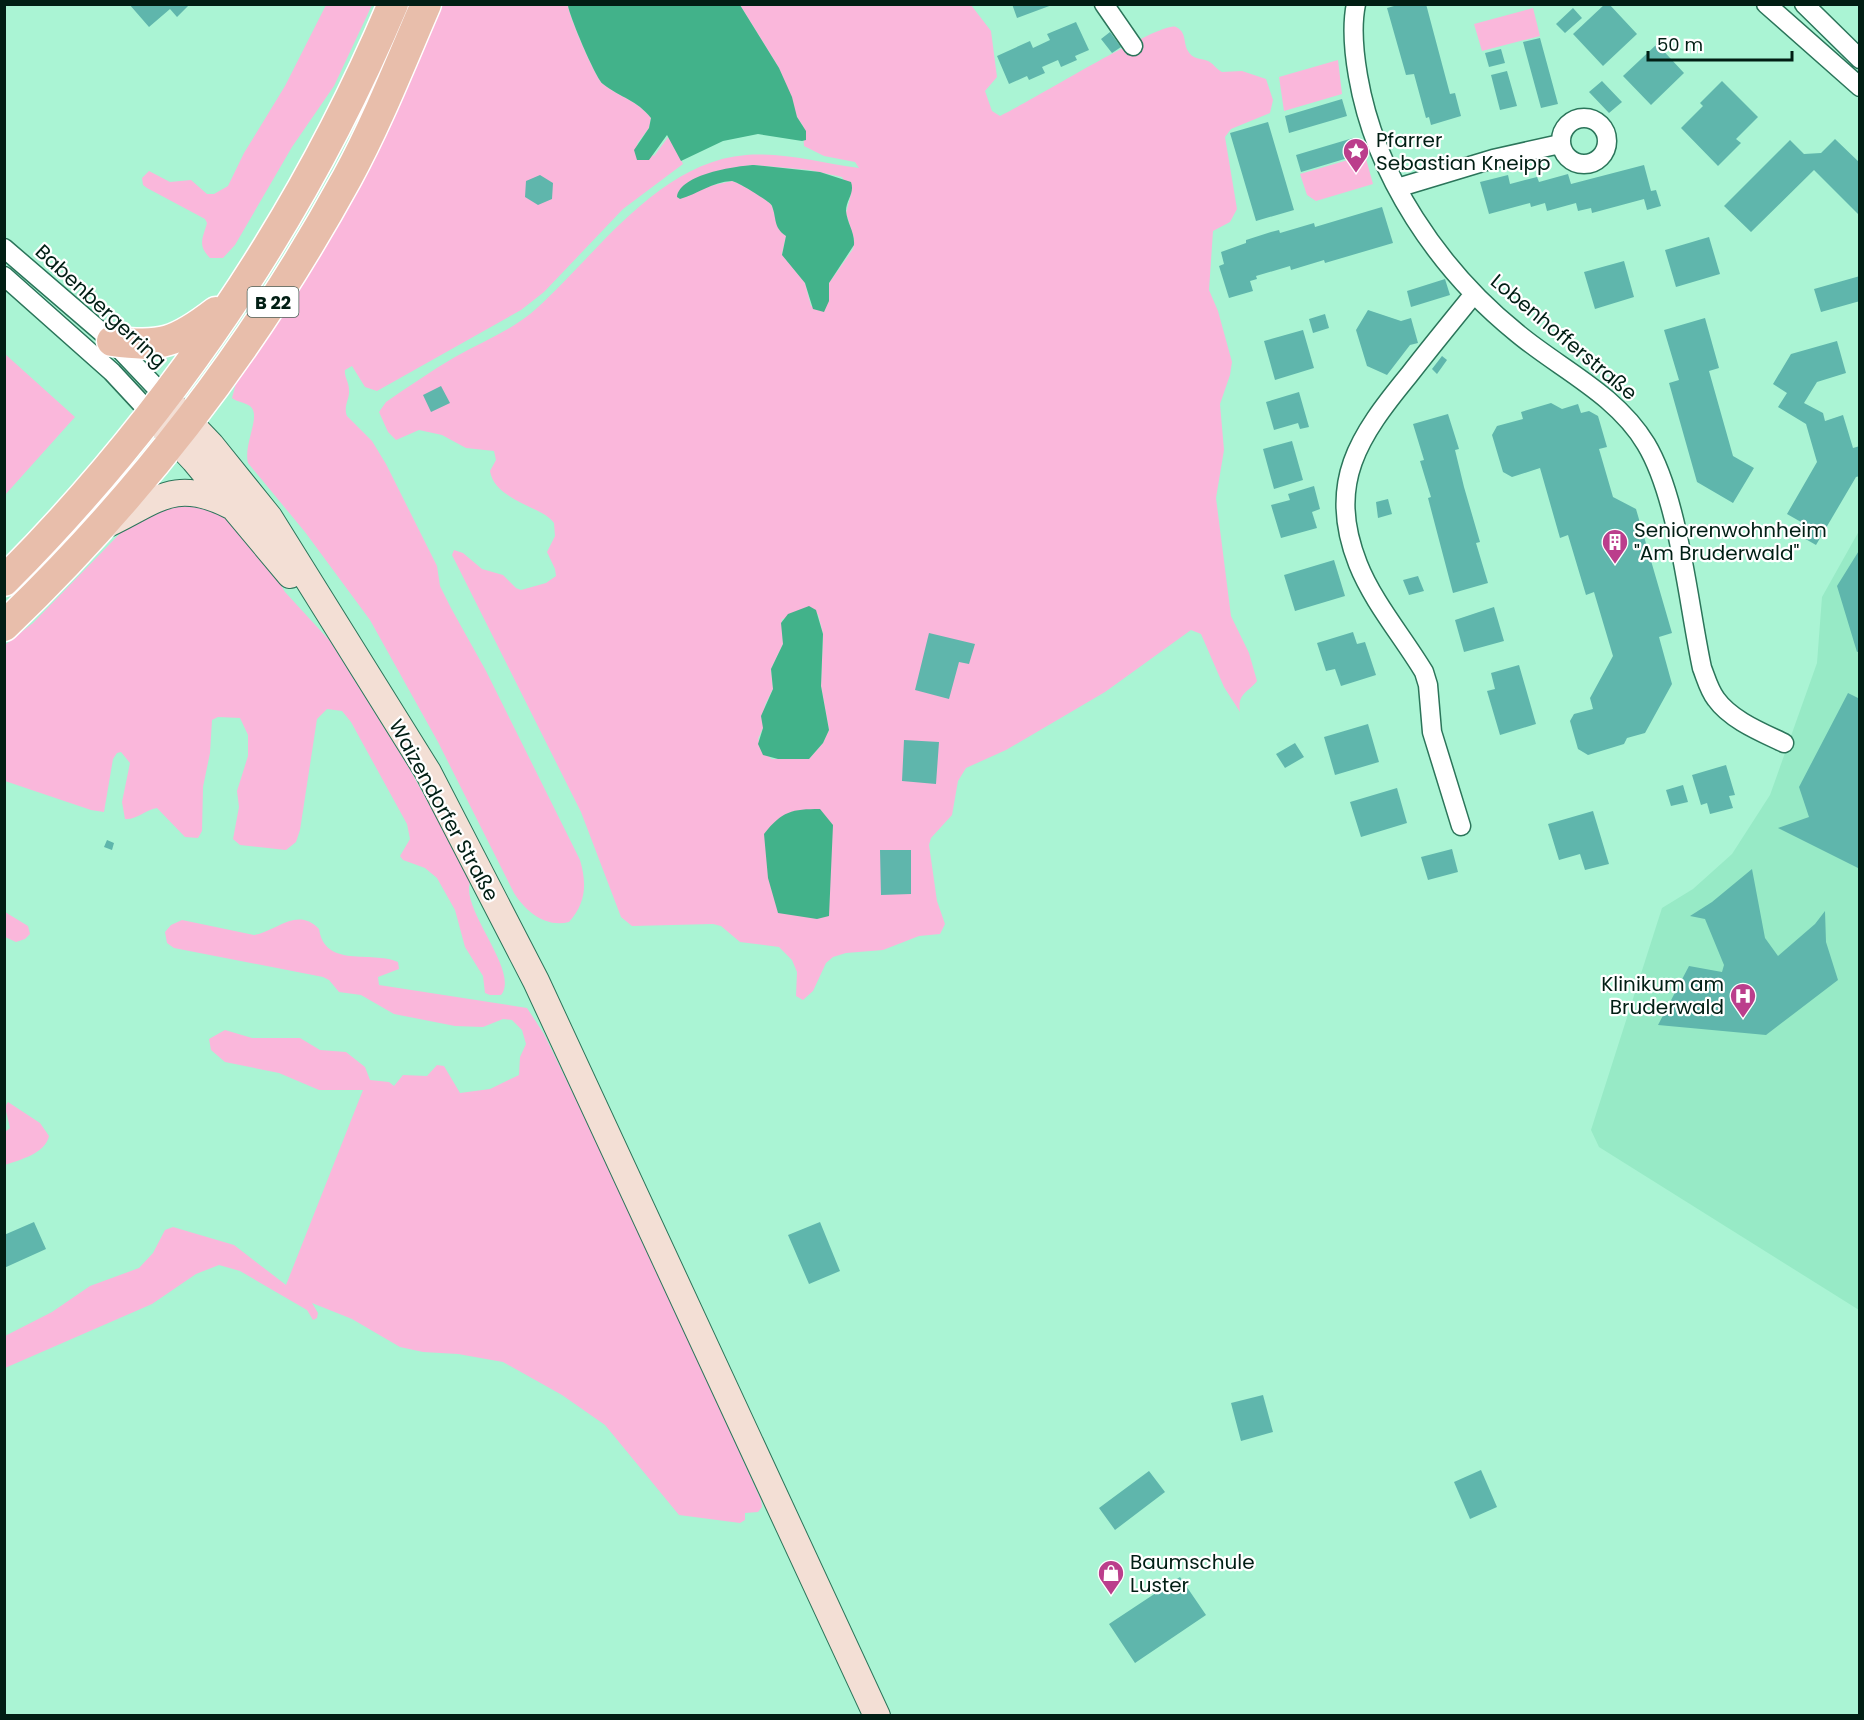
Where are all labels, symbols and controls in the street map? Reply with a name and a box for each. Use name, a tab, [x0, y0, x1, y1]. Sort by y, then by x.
scale bar	[1648, 24, 1792, 62]
text: 50 m	[1657, 32, 1703, 57]
place label: Pfarrer Sebastian Kneipp	[1376, 126, 1551, 177]
place icon: Pfarrer Sebastian Kneipp	[1341, 136, 1371, 174]
street label: Babenbergerring	[29, 238, 173, 374]
street label: Lobenhofferstraße	[1485, 267, 1643, 407]
road number: B 22	[248, 287, 298, 317]
place label: Seniorenwohnheim "Am Bruderwald"	[1634, 516, 1827, 567]
building icon: Seniorenwohnheim "Am Bruderwald"	[1600, 527, 1630, 565]
street label: Waizendorfer Straße	[382, 714, 506, 906]
place label: Klinikum am Bruderwald	[1601, 970, 1724, 1021]
hospital icon: Klinikum am Bruderwald	[1728, 981, 1758, 1019]
place label: Baumschule Luster	[1130, 1548, 1255, 1599]
shop icon: Baumschule Luster	[1096, 1558, 1126, 1596]

